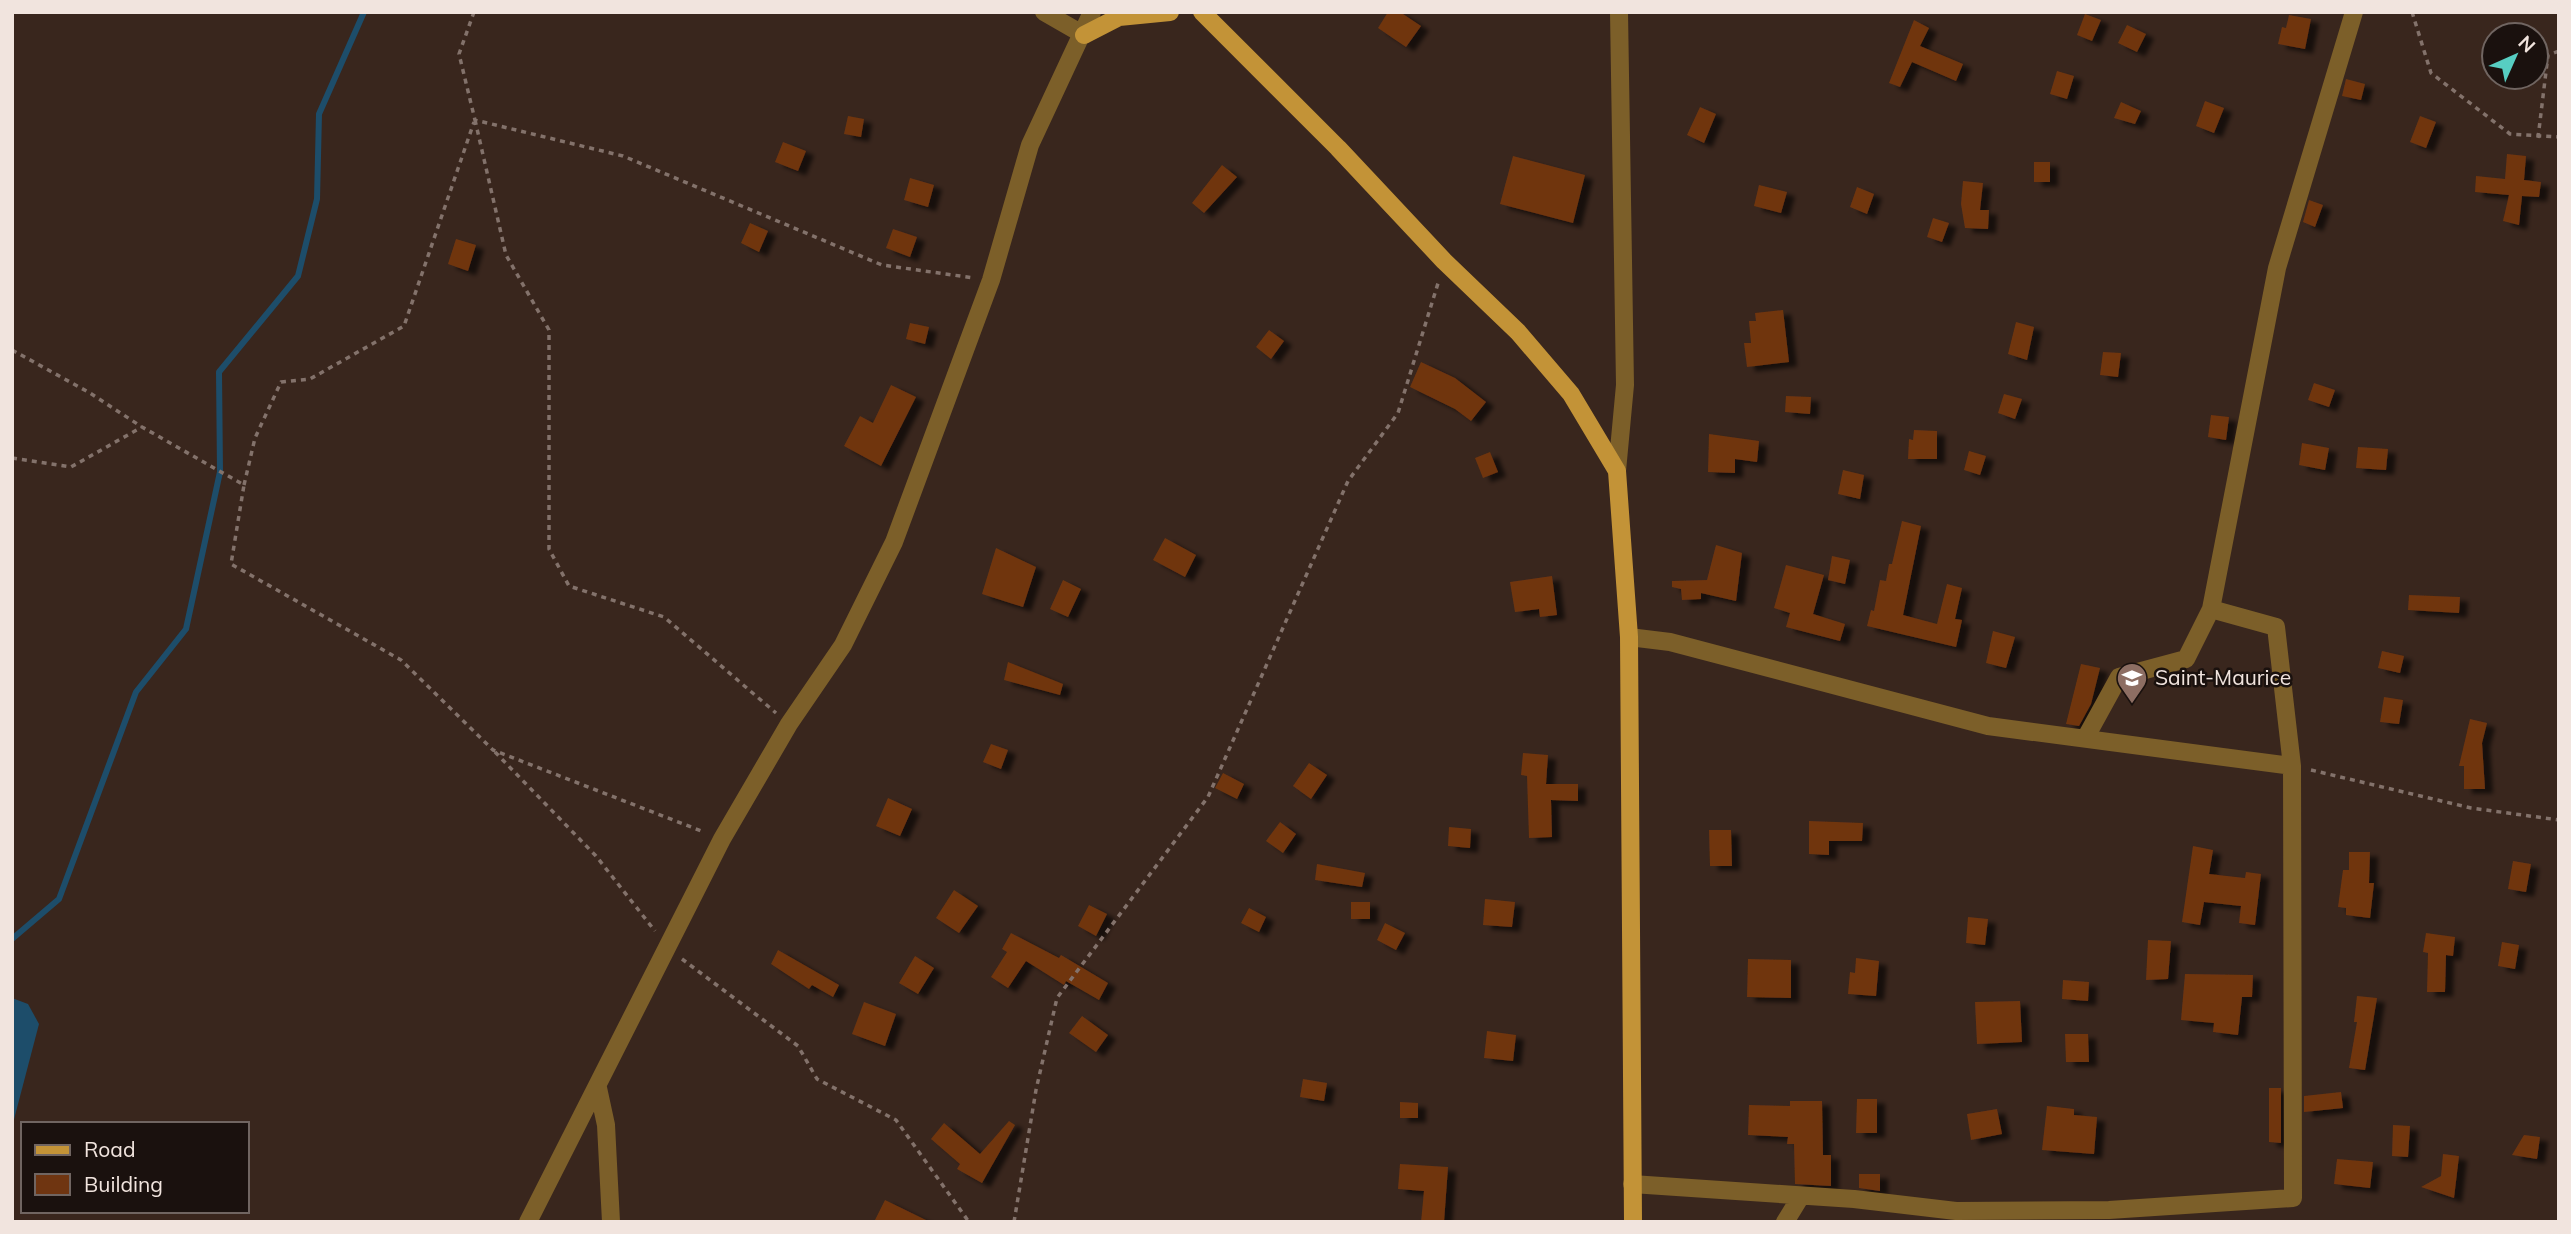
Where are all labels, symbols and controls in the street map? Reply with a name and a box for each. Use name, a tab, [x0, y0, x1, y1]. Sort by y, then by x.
north arrow	[2480, 21, 2550, 91]
text: N	[2513, 30, 2541, 58]
school or university icon: Saint-Maurice	[2115, 661, 2149, 705]
place label: Saint-Maurice	[2155, 664, 2291, 690]
legend	[21, 1122, 248, 1213]
text: Road	[84, 1136, 135, 1162]
text: Building	[84, 1171, 163, 1197]

